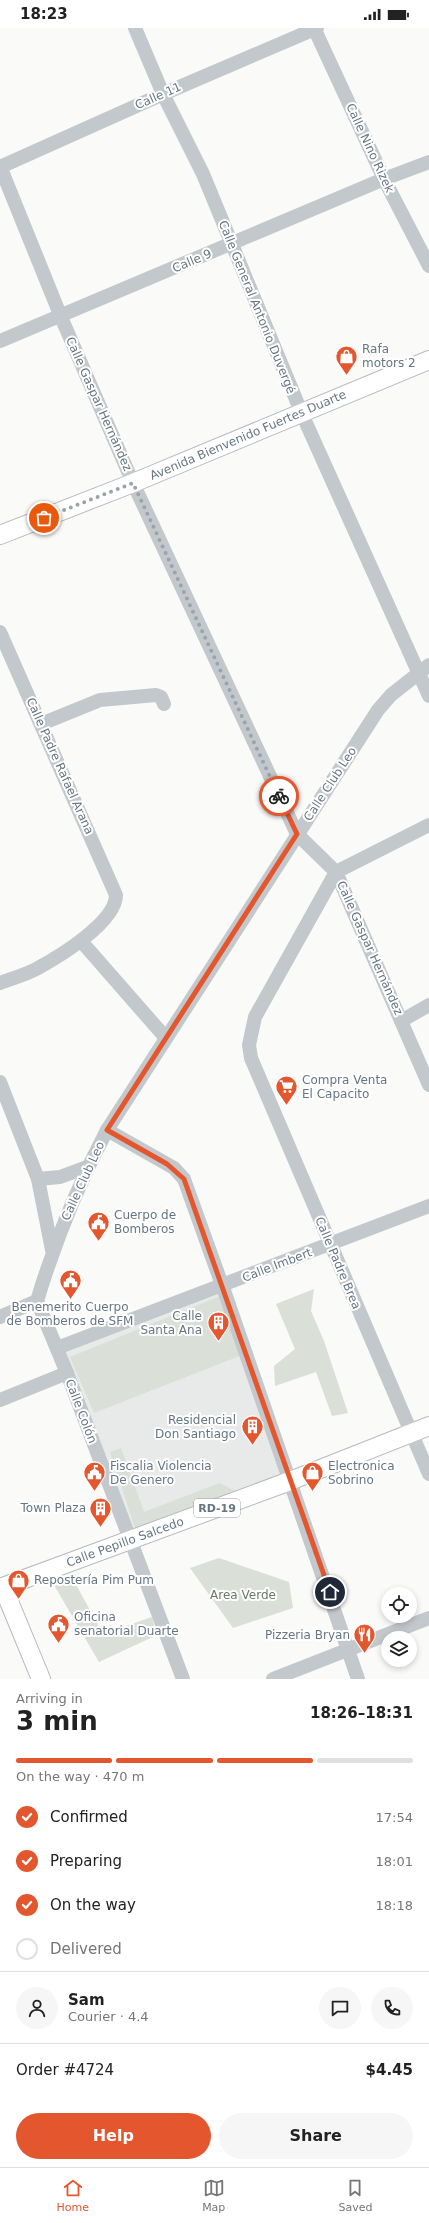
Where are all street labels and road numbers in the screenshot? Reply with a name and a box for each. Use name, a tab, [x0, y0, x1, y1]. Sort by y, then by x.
street label: Calle 11	[133, 80, 183, 112]
street label: Calle Nino Rizek	[343, 101, 397, 195]
street label: Calle General Antonio Duvergé	[216, 218, 298, 396]
street label: Calle 9	[170, 247, 214, 275]
street label: Calle Gaspar Hernández	[63, 335, 135, 473]
street label: Avenida Bienvenido Fuertes Duarte	[148, 387, 348, 483]
street label: Calle Padre Rafael Arana	[23, 695, 97, 837]
street label: Calle Club Leo	[301, 744, 359, 824]
street label: Calle Gaspar Hernández	[334, 879, 406, 1017]
street label: Calle Club Leo	[59, 1139, 107, 1223]
street label: Calle Padre Brea	[312, 1215, 364, 1311]
street label: Calle Imbert	[240, 1245, 314, 1285]
street label: Calle Colón	[62, 1377, 100, 1445]
road number: RD-19	[194, 1499, 240, 1517]
street label: Calle Pepillo Salcedo	[64, 1514, 186, 1570]

